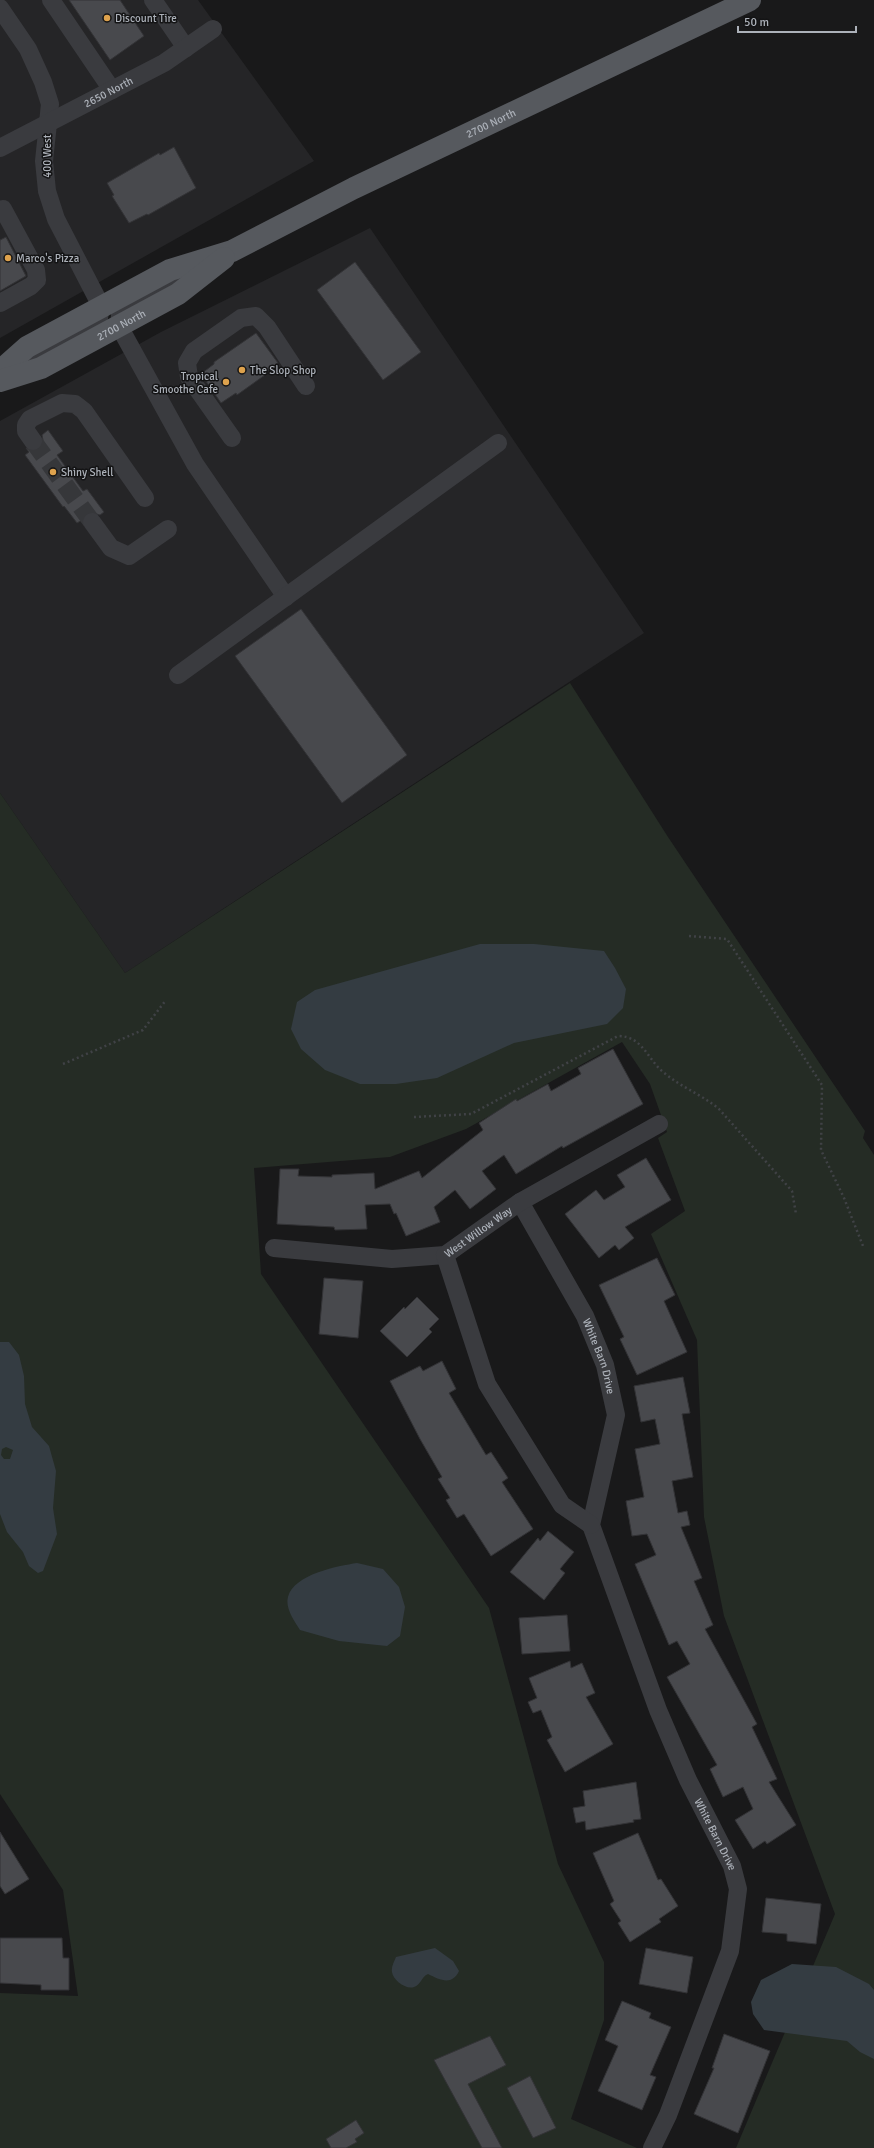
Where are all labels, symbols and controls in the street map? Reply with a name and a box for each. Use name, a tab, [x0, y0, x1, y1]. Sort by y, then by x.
scale bar	[738, 8, 856, 34]
place label: Discount Tire	[115, 12, 177, 25]
marker: Discount Tire	[102, 13, 112, 23]
text: 50 m	[744, 15, 769, 30]
street label: 2650 North	[82, 74, 135, 110]
street label: 2700 North	[464, 106, 518, 141]
street label: 400 West	[41, 134, 54, 178]
place label: Marco's Pizza	[16, 252, 80, 265]
marker: Marco's Pizza	[3, 253, 13, 263]
street label: 2700 North	[95, 307, 148, 344]
place label: The Slop Shop	[250, 364, 316, 377]
marker: The Slop Shop	[237, 365, 247, 375]
place label: Tropical Smoothe Cafe	[153, 370, 218, 396]
marker: Tropical Smoothe Cafe	[221, 377, 231, 387]
place label: Shiny Shell	[61, 466, 113, 479]
marker: Shiny Shell	[48, 467, 58, 477]
street label: West Willow Way	[442, 1203, 515, 1260]
street label: White Barn Drive	[580, 1317, 617, 1395]
street label: White Barn Drive	[691, 1796, 739, 1872]

